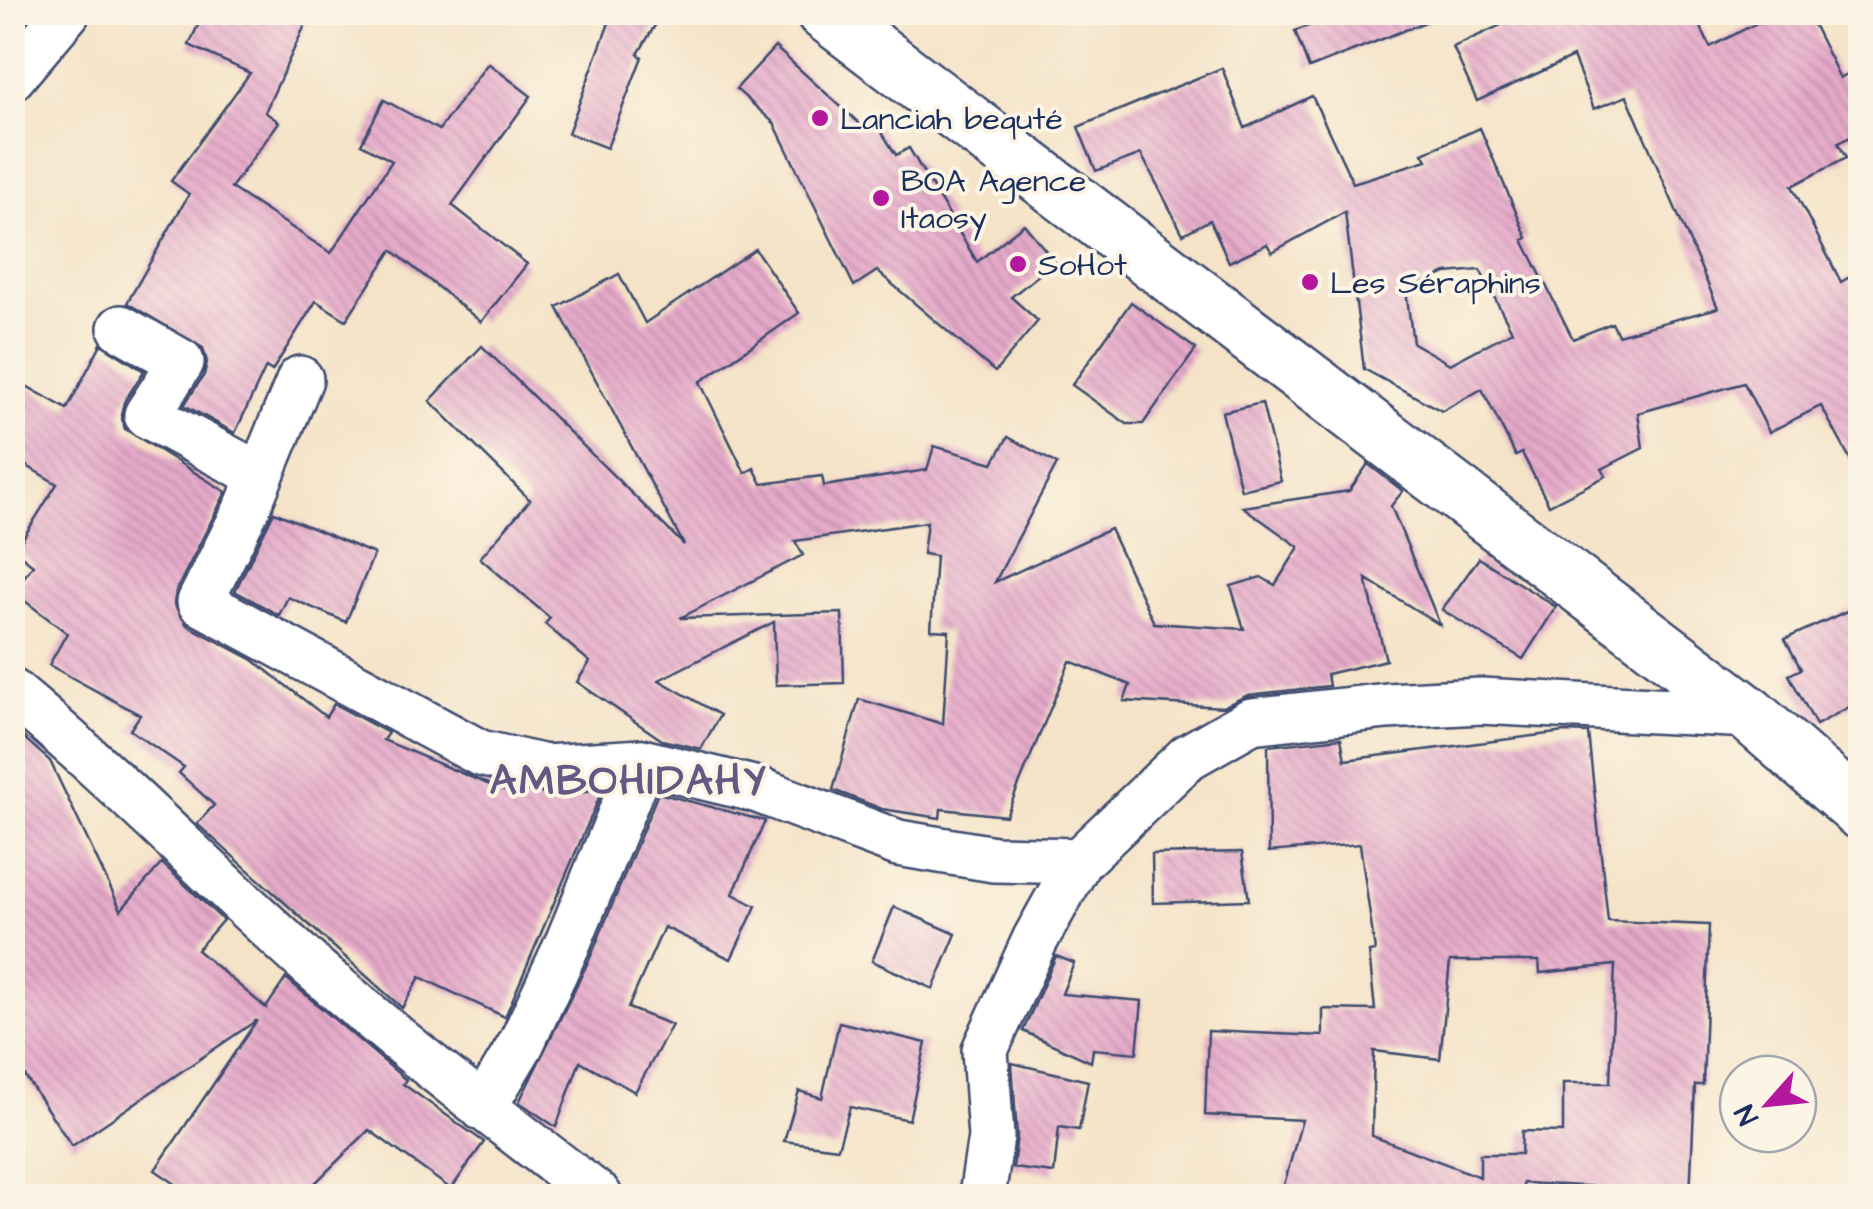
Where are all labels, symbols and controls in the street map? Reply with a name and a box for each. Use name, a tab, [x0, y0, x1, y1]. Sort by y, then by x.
place label: Lanciah bequté	[840, 97, 1063, 142]
marker: Lanciah bequté	[809, 107, 831, 129]
place label: BOA Agence Itaosy	[901, 159, 1086, 241]
marker: BOA Agence Itaosy	[870, 187, 892, 209]
place label: SoHot	[1038, 243, 1127, 288]
marker: SoHot	[1007, 253, 1029, 275]
place label: Les Séraphins	[1330, 261, 1541, 306]
marker: Les Séraphins	[1299, 271, 1321, 293]
district label: AMBOHIDAHY	[490, 753, 768, 811]
north arrow	[1718, 1054, 1818, 1154]
text: N	[1726, 1098, 1768, 1131]

